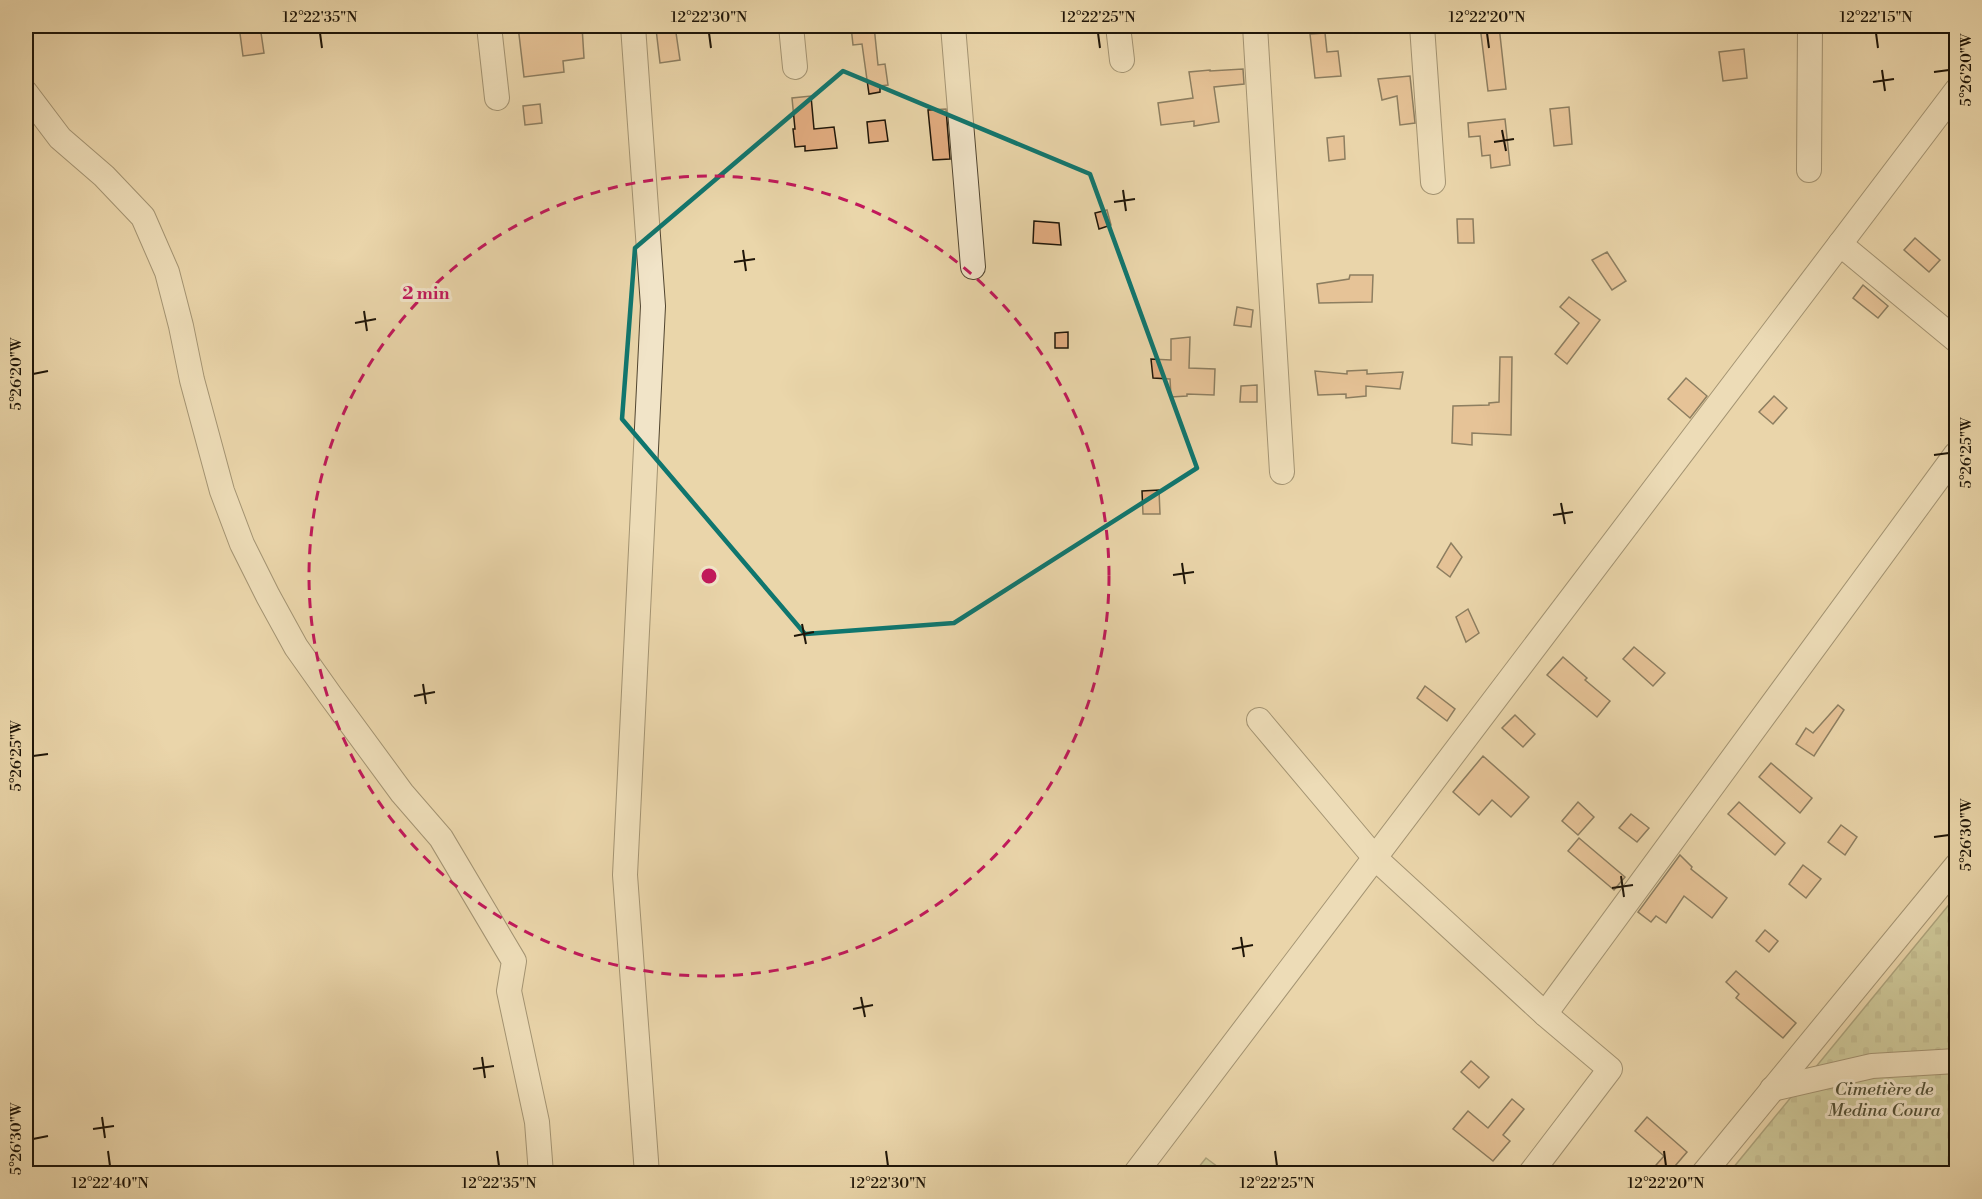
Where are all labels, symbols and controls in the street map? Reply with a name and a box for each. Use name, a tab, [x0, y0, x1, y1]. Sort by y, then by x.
text: 12°22'35"N	[283, 8, 357, 27]
text: 12°22'30"N	[671, 8, 747, 27]
text: 12°22'25"N	[1060, 8, 1136, 27]
text: 12°22'20"N	[1449, 8, 1525, 27]
text: 12°22'15"N	[1839, 8, 1913, 27]
text: 5°26'20"W	[1957, 33, 1976, 106]
text: 2 min	[402, 282, 450, 305]
text: 5°26'20"W	[7, 337, 26, 410]
text: 5°26'25"W	[1957, 417, 1976, 489]
centre of rings	[699, 566, 719, 586]
text: 5°26'25"W	[7, 720, 26, 792]
text: 5°26'30"W	[1957, 798, 1976, 871]
park label: Cimetière de Medina Coura	[1828, 1078, 1942, 1122]
text: 5°26'30"W	[7, 1102, 26, 1175]
text: 12°22'40"N	[71, 1174, 149, 1193]
text: 12°22'35"N	[462, 1174, 536, 1193]
text: 12°22'30"N	[850, 1174, 926, 1193]
text: 12°22'25"N	[1239, 1174, 1315, 1193]
text: 12°22'20"N	[1628, 1174, 1704, 1193]

